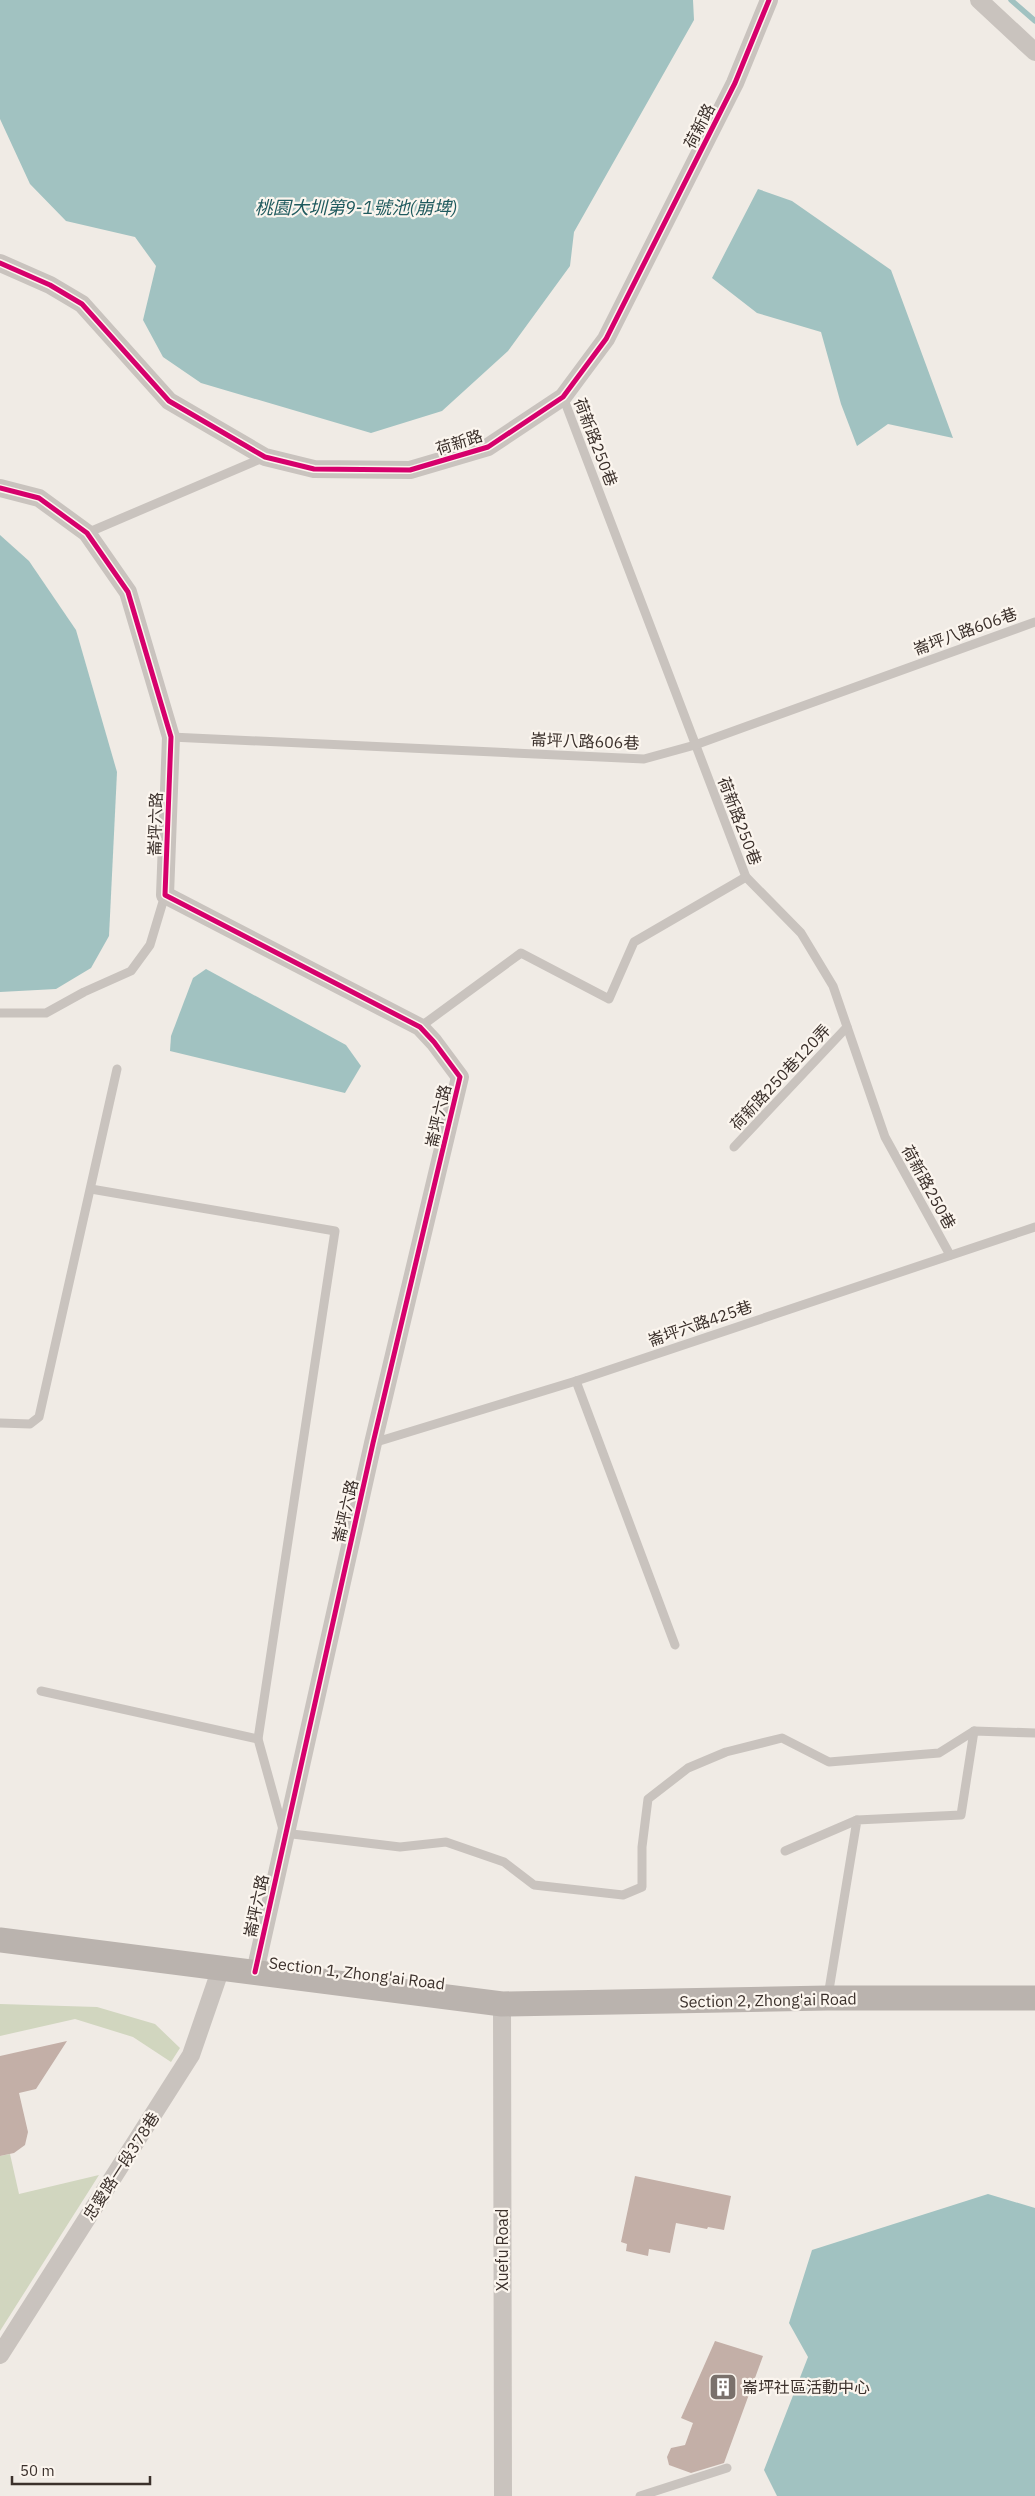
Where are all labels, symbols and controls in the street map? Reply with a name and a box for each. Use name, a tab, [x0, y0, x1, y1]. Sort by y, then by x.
street label: 荷新路	[679, 100, 719, 152]
water label: 桃園大圳第9-1號池(崩埤)	[255, 196, 457, 219]
street label: 荷新路250巷	[570, 395, 622, 489]
street label: 荷新路	[433, 425, 485, 459]
street label: 崙坪八路606巷	[910, 603, 1020, 659]
street label: 崙坪八路606巷	[530, 729, 640, 753]
street label: 荷新路250巷	[714, 774, 766, 868]
street label: 崙坪六路	[144, 792, 166, 856]
street label: 荷新路250巷120弄	[726, 1020, 834, 1134]
street label: 崙坪六路	[421, 1083, 455, 1149]
street label: 荷新路250巷	[898, 1142, 960, 1232]
street label: 崙坪六路425巷	[645, 1296, 755, 1350]
street label: 崙坪六路	[328, 1478, 362, 1544]
street label: 崙坪六路	[240, 1873, 272, 1939]
street label: Section 1, Zhong'ai Road	[268, 1952, 446, 1994]
street label: Section 2, Zhong'ai Road	[679, 1988, 857, 2012]
street label: 忠愛路一段378巷	[79, 2108, 163, 2224]
street label: Xuefu Road	[492, 2209, 512, 2291]
building icon: 崙坪社區活動中心	[708, 2372, 738, 2402]
place label: 崙坪社區活動中心	[742, 2377, 870, 2397]
scale bar	[12, 2454, 150, 2486]
text: 50 m	[20, 2461, 55, 2480]

